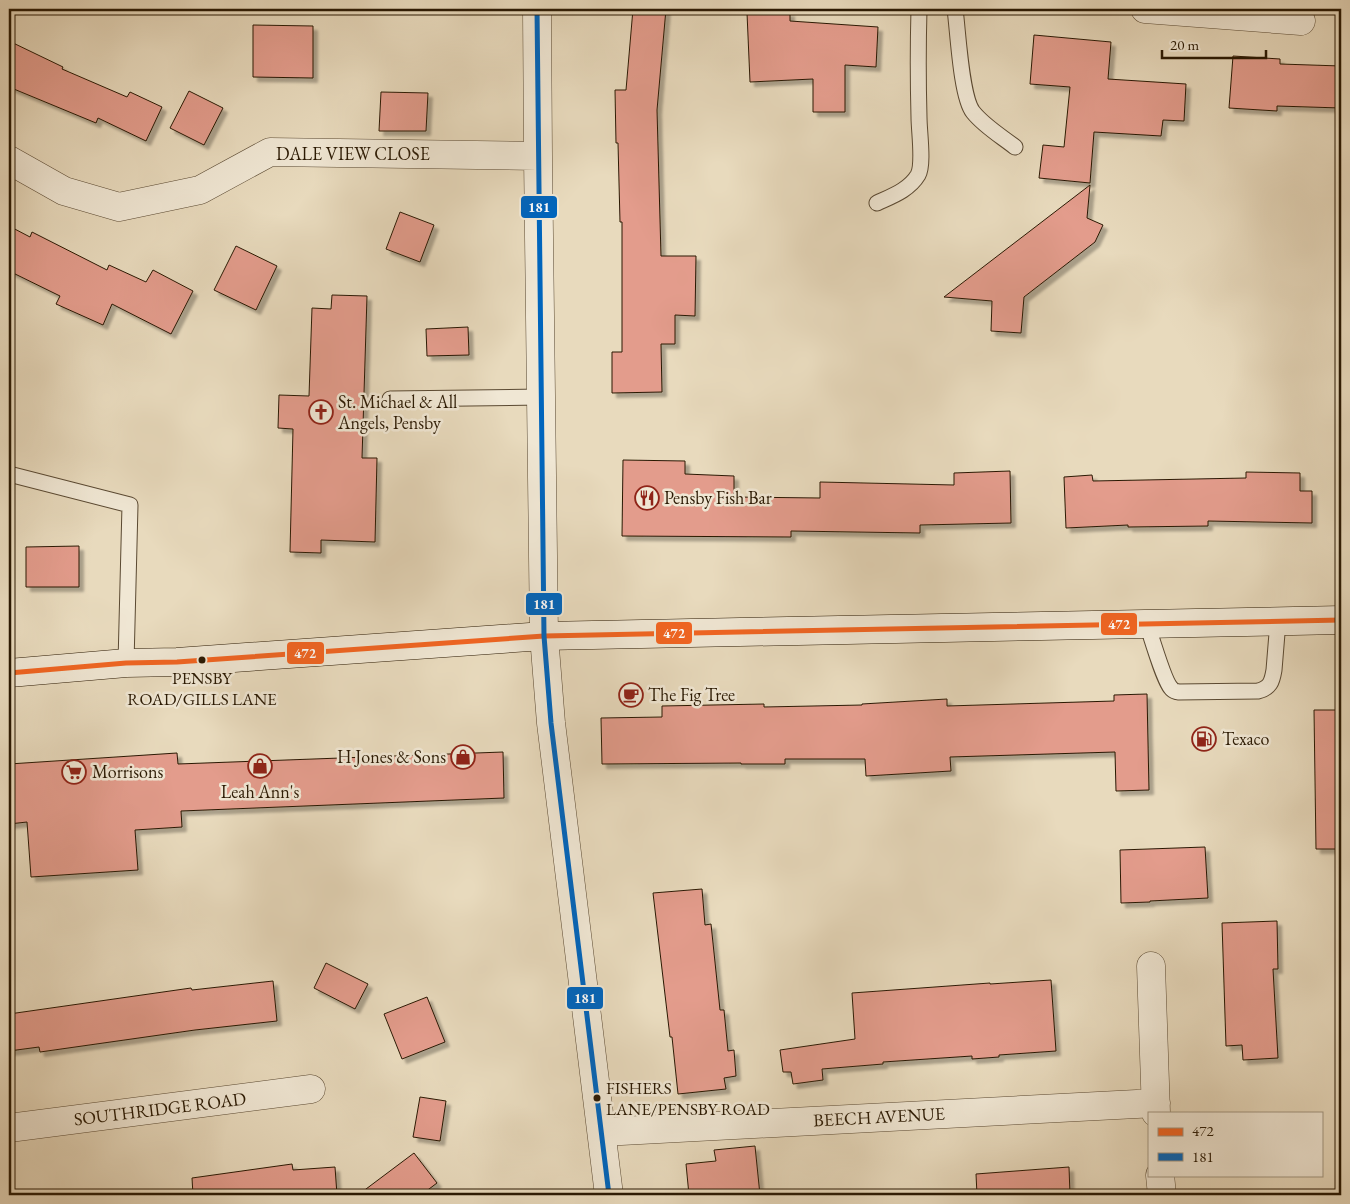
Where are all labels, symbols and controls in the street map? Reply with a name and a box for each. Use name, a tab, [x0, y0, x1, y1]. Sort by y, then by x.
scale bar	[1162, 28, 1266, 60]
text: 20 m	[1170, 35, 1199, 54]
street label: DALE VIEW CLOSE	[276, 142, 430, 165]
line badge: 181	[520, 195, 558, 219]
text: 181	[528, 198, 550, 216]
place label: St. Michael & All Angels, Pensby	[337, 390, 457, 434]
church icon: St. Michael & All Angels, Pensby	[308, 399, 334, 425]
restaurant icon: Pensby Fish Bar	[634, 485, 660, 511]
place label: Pensby Fish Bar	[664, 486, 772, 509]
line badge: 181	[525, 592, 563, 616]
text: 181	[533, 595, 555, 613]
line badge: 472	[1100, 612, 1138, 636]
text: 472	[1108, 615, 1131, 633]
line badge: 472	[655, 621, 693, 645]
text: 472	[663, 624, 686, 642]
line badge: 472	[286, 641, 325, 665]
text: 472	[294, 644, 317, 662]
marker: PENSBY ROAD/GILLS LANE	[197, 655, 207, 665]
place label: PENSBY ROAD/GILLS LANE	[127, 667, 277, 710]
cafe icon: The Fig Tree	[618, 682, 644, 708]
place label: The Fig Tree	[648, 683, 735, 706]
fuel station icon: Texaco	[1191, 726, 1217, 752]
place label: Texaco	[1222, 727, 1270, 750]
shop icon: H Jones & Sons	[450, 744, 476, 770]
place label: H Jones & Sons	[337, 745, 446, 768]
shop icon: Leah Ann's	[247, 753, 273, 779]
supermarket icon: Morrisons	[61, 759, 87, 785]
place label: Morrisons	[92, 760, 163, 783]
place label: Leah Ann's	[221, 780, 299, 803]
line badge: 181	[566, 986, 604, 1010]
text: 181	[574, 989, 596, 1007]
place label: FISHERS LANE/PENSBY ROAD	[606, 1077, 770, 1120]
street label: SOUTHRIDGE ROAD	[72, 1087, 247, 1130]
marker: FISHERS LANE/PENSBY ROAD	[592, 1093, 602, 1103]
street label: BEECH AVENUE	[813, 1102, 945, 1131]
legend	[1148, 1112, 1322, 1176]
text: 472	[1192, 1121, 1214, 1140]
text: 181	[1192, 1147, 1214, 1166]

